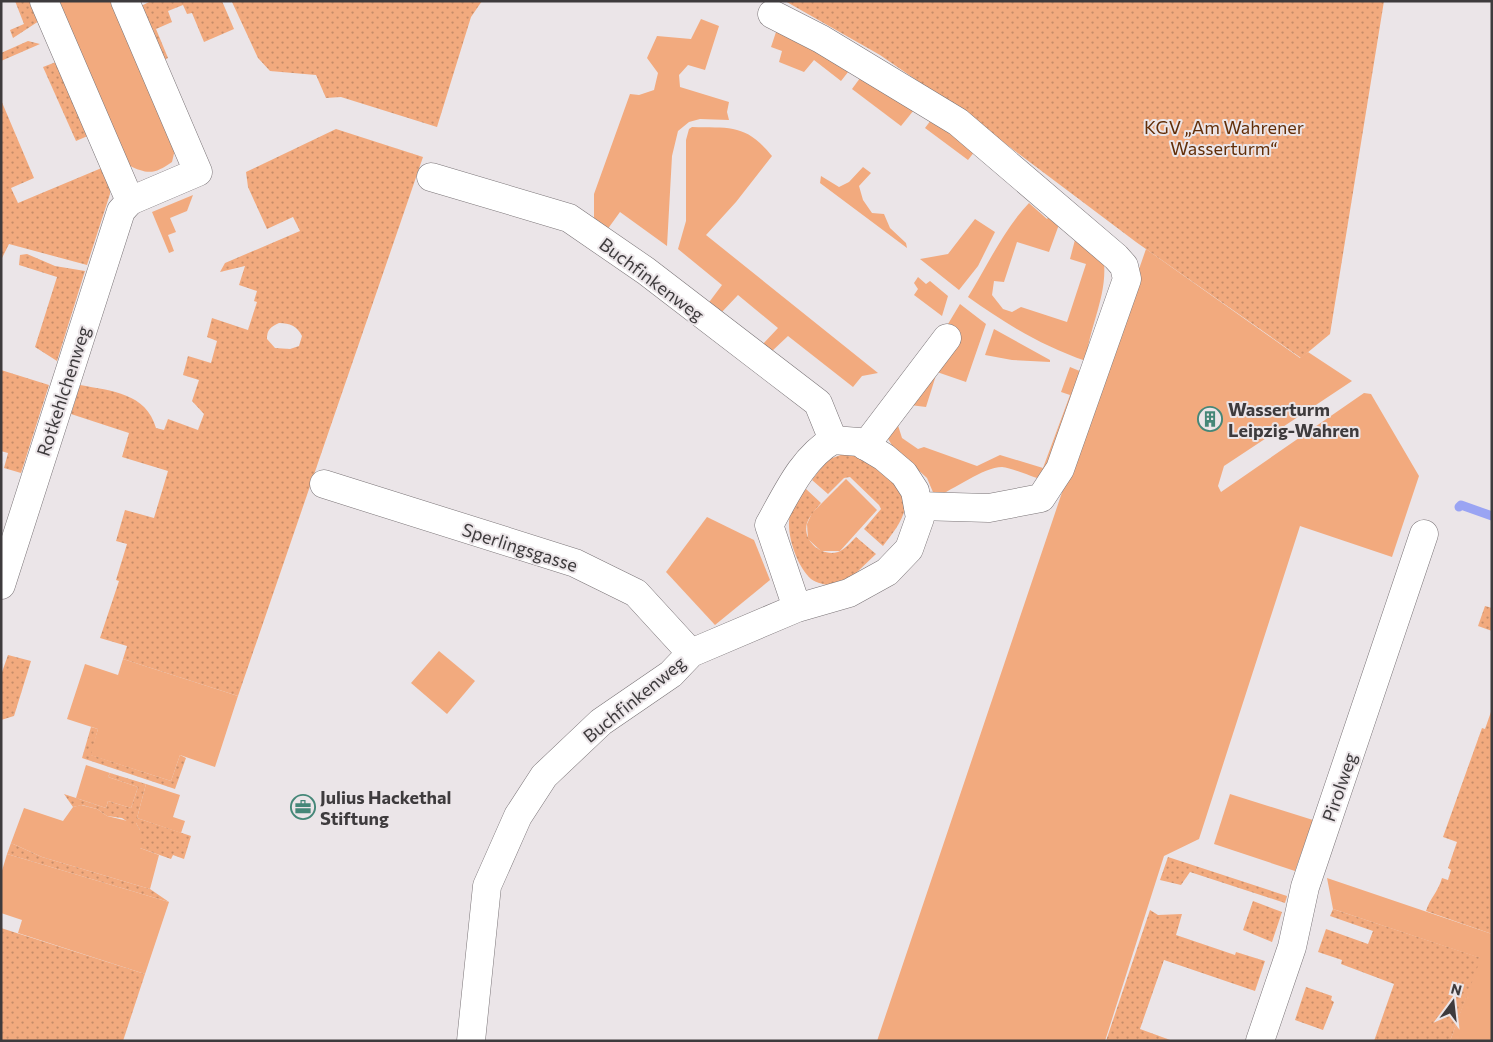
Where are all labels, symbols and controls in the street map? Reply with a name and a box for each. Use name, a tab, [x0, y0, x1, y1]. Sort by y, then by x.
park label: KGV „Am Wahrener Wasserturm“	[1144, 116, 1304, 159]
street label: Buchfinkenweg	[595, 233, 709, 326]
street label: Rotkehlchenweg	[32, 323, 94, 459]
place label: Wasserturm Leipzig-Wahren	[1228, 398, 1359, 441]
building icon: Wasserturm Leipzig-Wahren	[1197, 406, 1223, 432]
street label: Sperlingsgasse	[459, 518, 581, 576]
street label: Buchfinkenweg	[578, 651, 690, 747]
street label: Pirolweg	[1317, 749, 1361, 824]
place label: Julius Hackethal Stiftung	[320, 786, 451, 829]
office icon: Julius Hackethal Stiftung	[290, 794, 316, 820]
north arrow	[1428, 977, 1478, 1027]
text: N	[1449, 979, 1464, 999]

